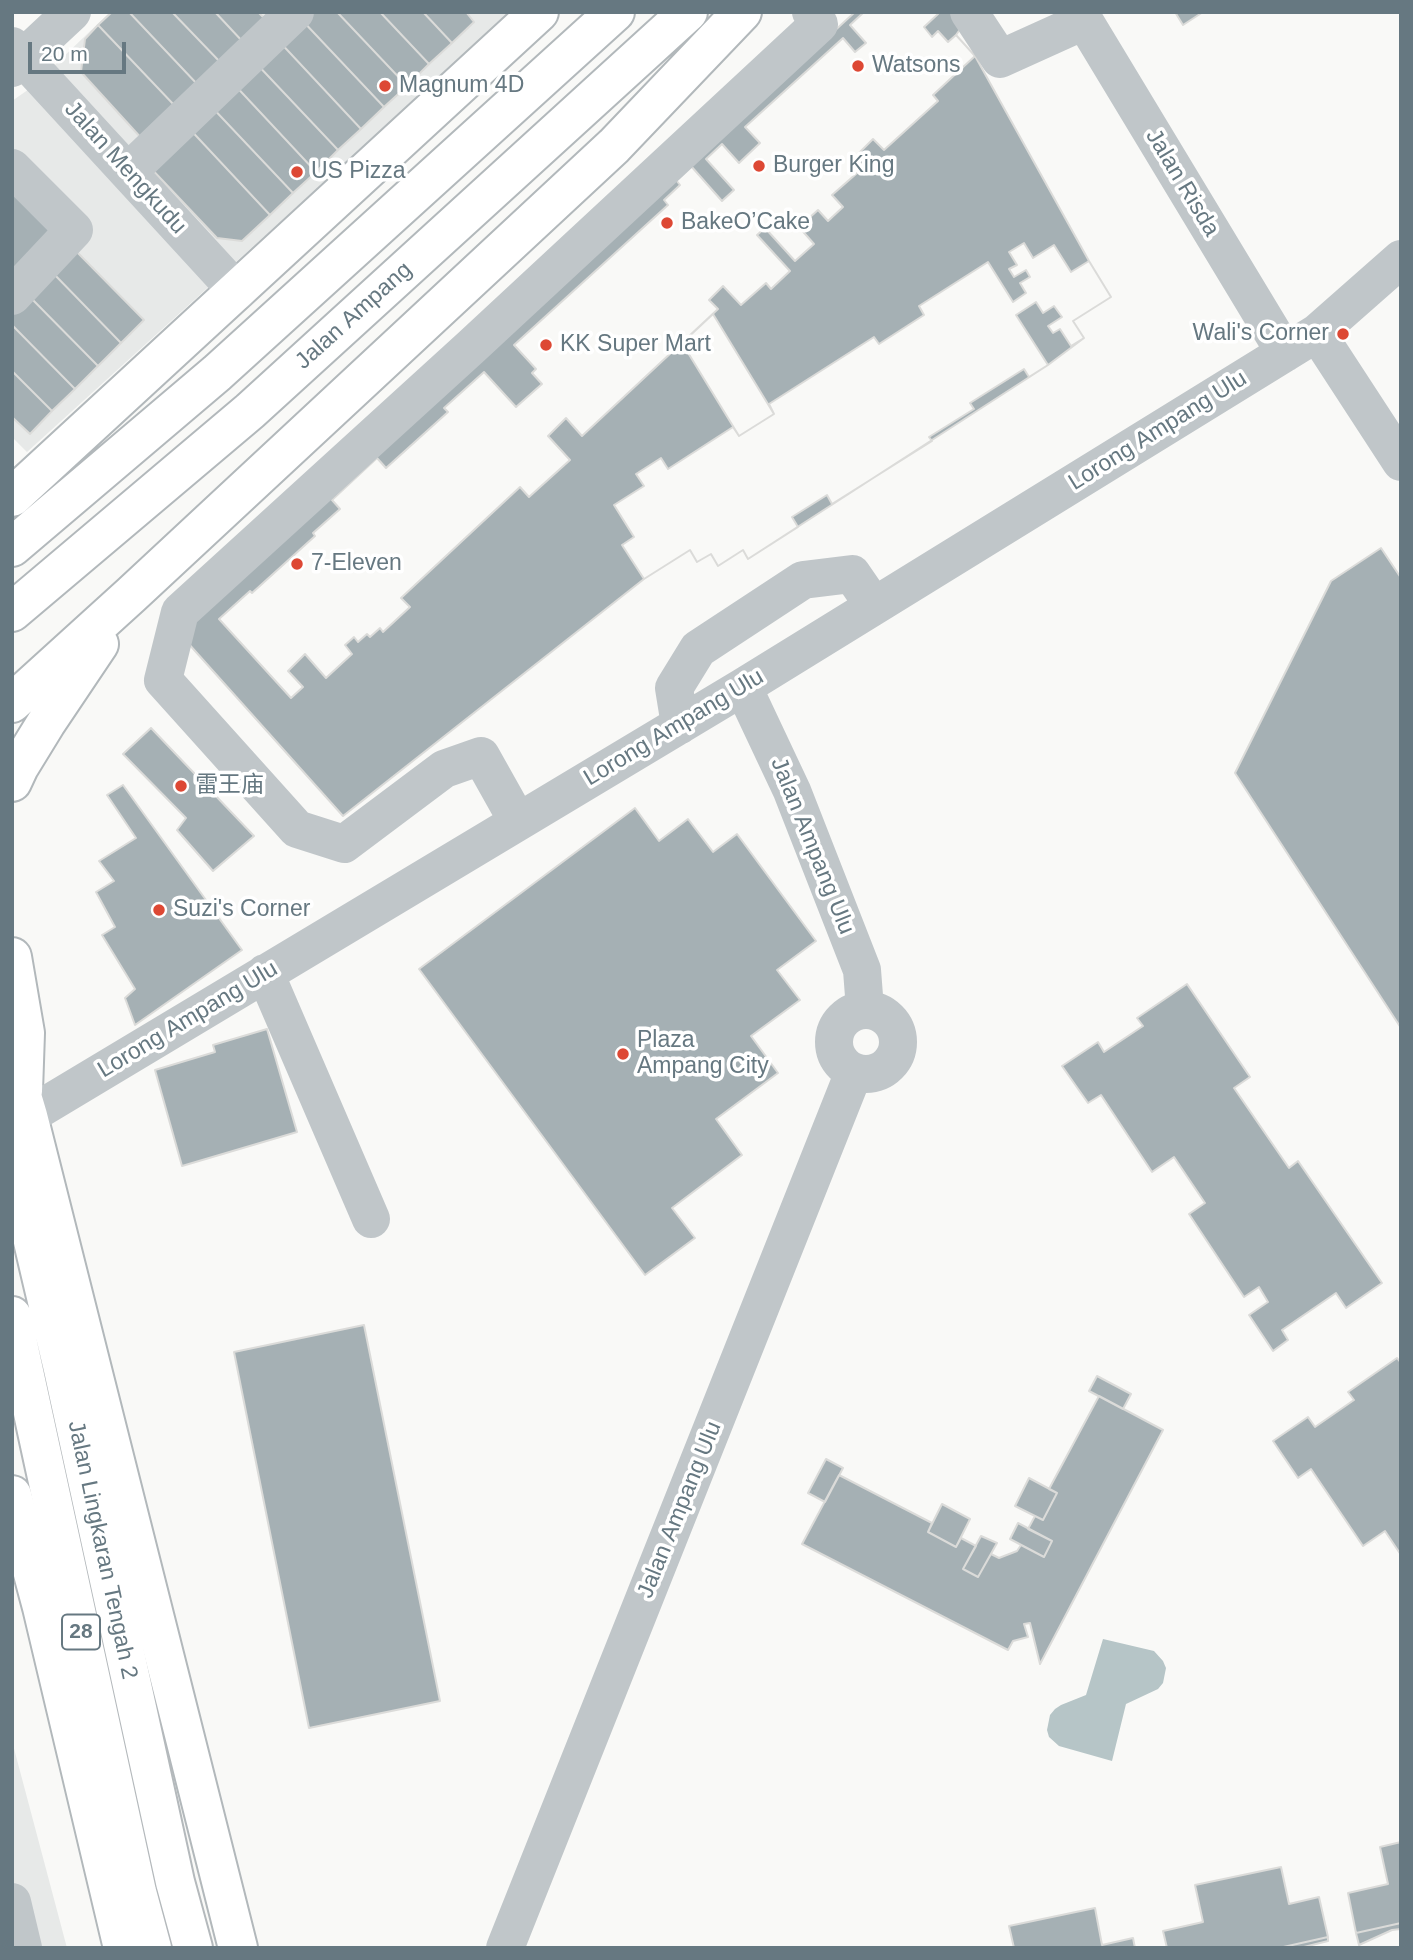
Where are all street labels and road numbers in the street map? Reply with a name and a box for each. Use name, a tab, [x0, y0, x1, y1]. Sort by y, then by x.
street label: Jalan Mengkudu	[58, 96, 192, 240]
street label: Jalan Risda	[1139, 124, 1225, 242]
street label: Jalan Ampang	[290, 257, 418, 375]
street label: Lorong Ampang Ulu	[1064, 365, 1252, 497]
street label: Lorong Ampang Ulu	[579, 663, 769, 793]
street label: Jalan Ampang Ulu	[764, 754, 860, 938]
street label: Lorong Ampang Ulu	[93, 955, 283, 1085]
street label: Jalan Lingkaran Tengah 2	[61, 1418, 143, 1682]
street label: Jalan Ampang Ulu	[632, 1418, 728, 1602]
road number: 28	[62, 1614, 100, 1650]

